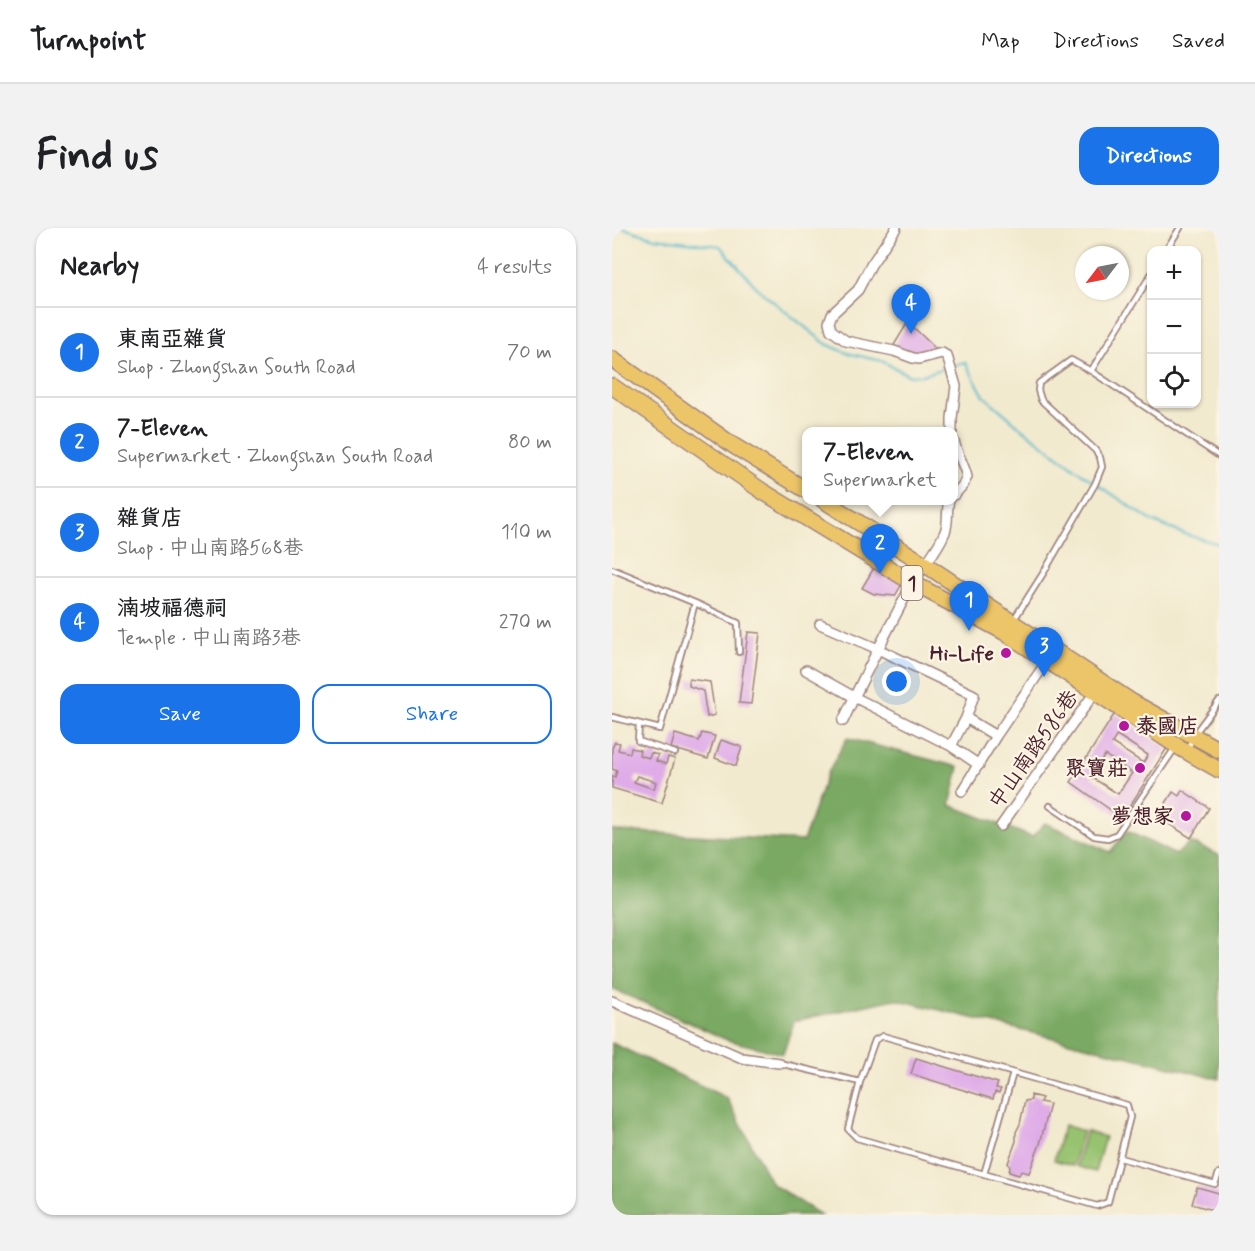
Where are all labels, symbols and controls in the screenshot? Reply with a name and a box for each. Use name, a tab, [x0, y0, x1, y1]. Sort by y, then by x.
text: Turnpoint	[30, 23, 146, 60]
text: Map	[981, 27, 1020, 55]
text: Directions	[1053, 27, 1139, 55]
text: Saved	[1172, 27, 1225, 55]
button: Directions	[1079, 127, 1219, 185]
text: Find us	[36, 129, 158, 184]
north arrow	[1075, 246, 1129, 300]
map controls	[1147, 246, 1201, 408]
button: +	[1147, 246, 1201, 300]
text: Nearby	[60, 250, 139, 284]
text: 4 results	[477, 254, 552, 281]
pin: 4	[892, 285, 930, 334]
button: −	[1147, 300, 1201, 354]
text: 東南亞雜貨	[117, 326, 227, 354]
text: 1	[75, 339, 84, 366]
text: 70 m	[507, 339, 552, 366]
text: Shop · Zhongshan South Road	[117, 354, 356, 381]
button: locate	[1147, 354, 1201, 408]
text: 7-Eleven	[117, 415, 207, 443]
popup	[802, 427, 958, 505]
text: 2	[75, 429, 84, 456]
text: 80 m	[508, 429, 552, 456]
text: 7-Eleven	[823, 439, 913, 467]
text: Supermarket · Zhongshan South Road	[117, 443, 433, 470]
text: Supermarket	[823, 467, 937, 494]
text: 雜貨店	[117, 505, 183, 533]
text: 3	[75, 519, 84, 546]
text: 110 m	[501, 519, 552, 546]
pin: 2	[860, 524, 900, 574]
text: Shop · 中山南路568巷	[117, 535, 303, 562]
road number: 1	[902, 566, 922, 600]
pin: 1	[950, 582, 988, 631]
text: 湳坡福德祠	[117, 595, 227, 623]
text: 4	[74, 609, 85, 636]
text: 270 m	[499, 609, 552, 636]
text: Temple · 中山南路3巷	[117, 625, 300, 652]
pin: 3	[1024, 628, 1064, 677]
place label: Hi-Life	[930, 640, 994, 668]
marker: Hi-Life	[999, 646, 1013, 660]
your location	[882, 667, 911, 696]
button: Save	[60, 684, 300, 744]
button: Share	[312, 684, 552, 744]
street label: 中山南路586巷	[982, 685, 1085, 815]
place label: 泰國店	[1136, 713, 1199, 741]
marker: 泰國店	[1117, 719, 1131, 733]
place label: 聚寶莊	[1065, 755, 1128, 783]
marker: 聚寶莊	[1133, 761, 1147, 775]
place label: 夢想家	[1111, 803, 1174, 831]
marker: 夢想家	[1179, 809, 1193, 823]

